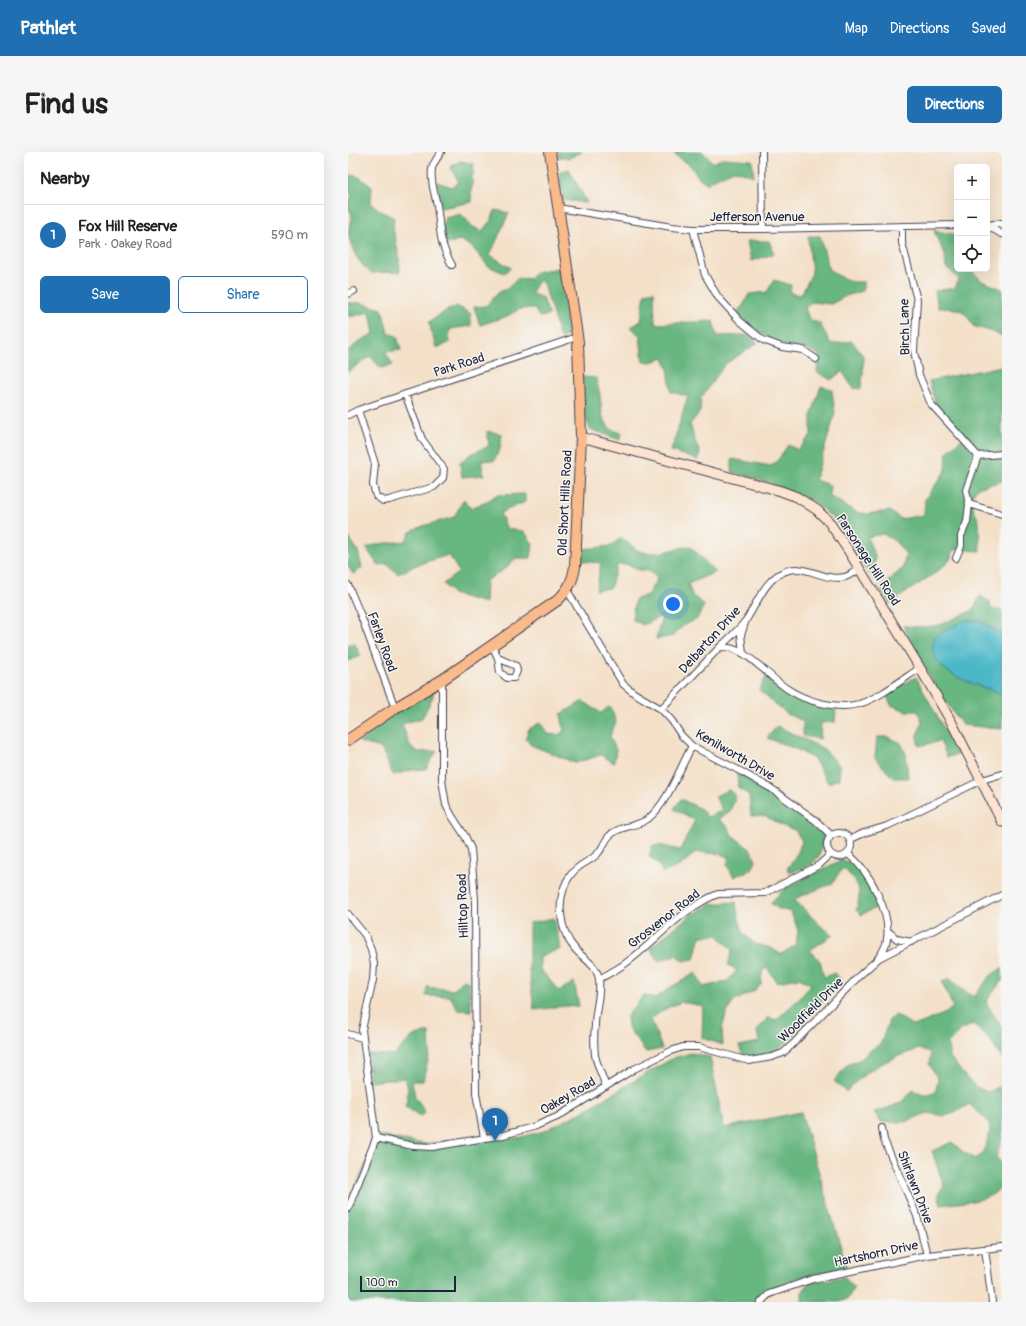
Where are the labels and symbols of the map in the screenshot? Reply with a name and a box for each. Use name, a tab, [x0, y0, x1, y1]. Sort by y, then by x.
street label: Jefferson Avenue	[710, 209, 805, 225]
street label: Birch Lane	[896, 298, 913, 355]
street label: Park Road	[432, 349, 486, 381]
street label: Old Short Hills Road	[554, 450, 576, 556]
street label: Parsonage Hill Road	[833, 511, 903, 609]
your location	[663, 594, 683, 614]
street label: Delbarton Drive	[676, 603, 745, 677]
street label: Farley Road	[364, 610, 400, 674]
street label: Kenilworth Drive	[692, 726, 778, 784]
street label: Hilltop Road	[454, 873, 472, 939]
street label: Grosvenor Road	[625, 886, 703, 952]
street label: Woodfield Drive	[775, 974, 847, 1046]
street label: Oakey Road	[537, 1074, 599, 1118]
pin: 1	[482, 1108, 508, 1141]
street label: Shirlawn Drive	[894, 1148, 936, 1226]
street label: Hartshorn Drive	[832, 1237, 920, 1271]
scale bar	[360, 1274, 456, 1293]

